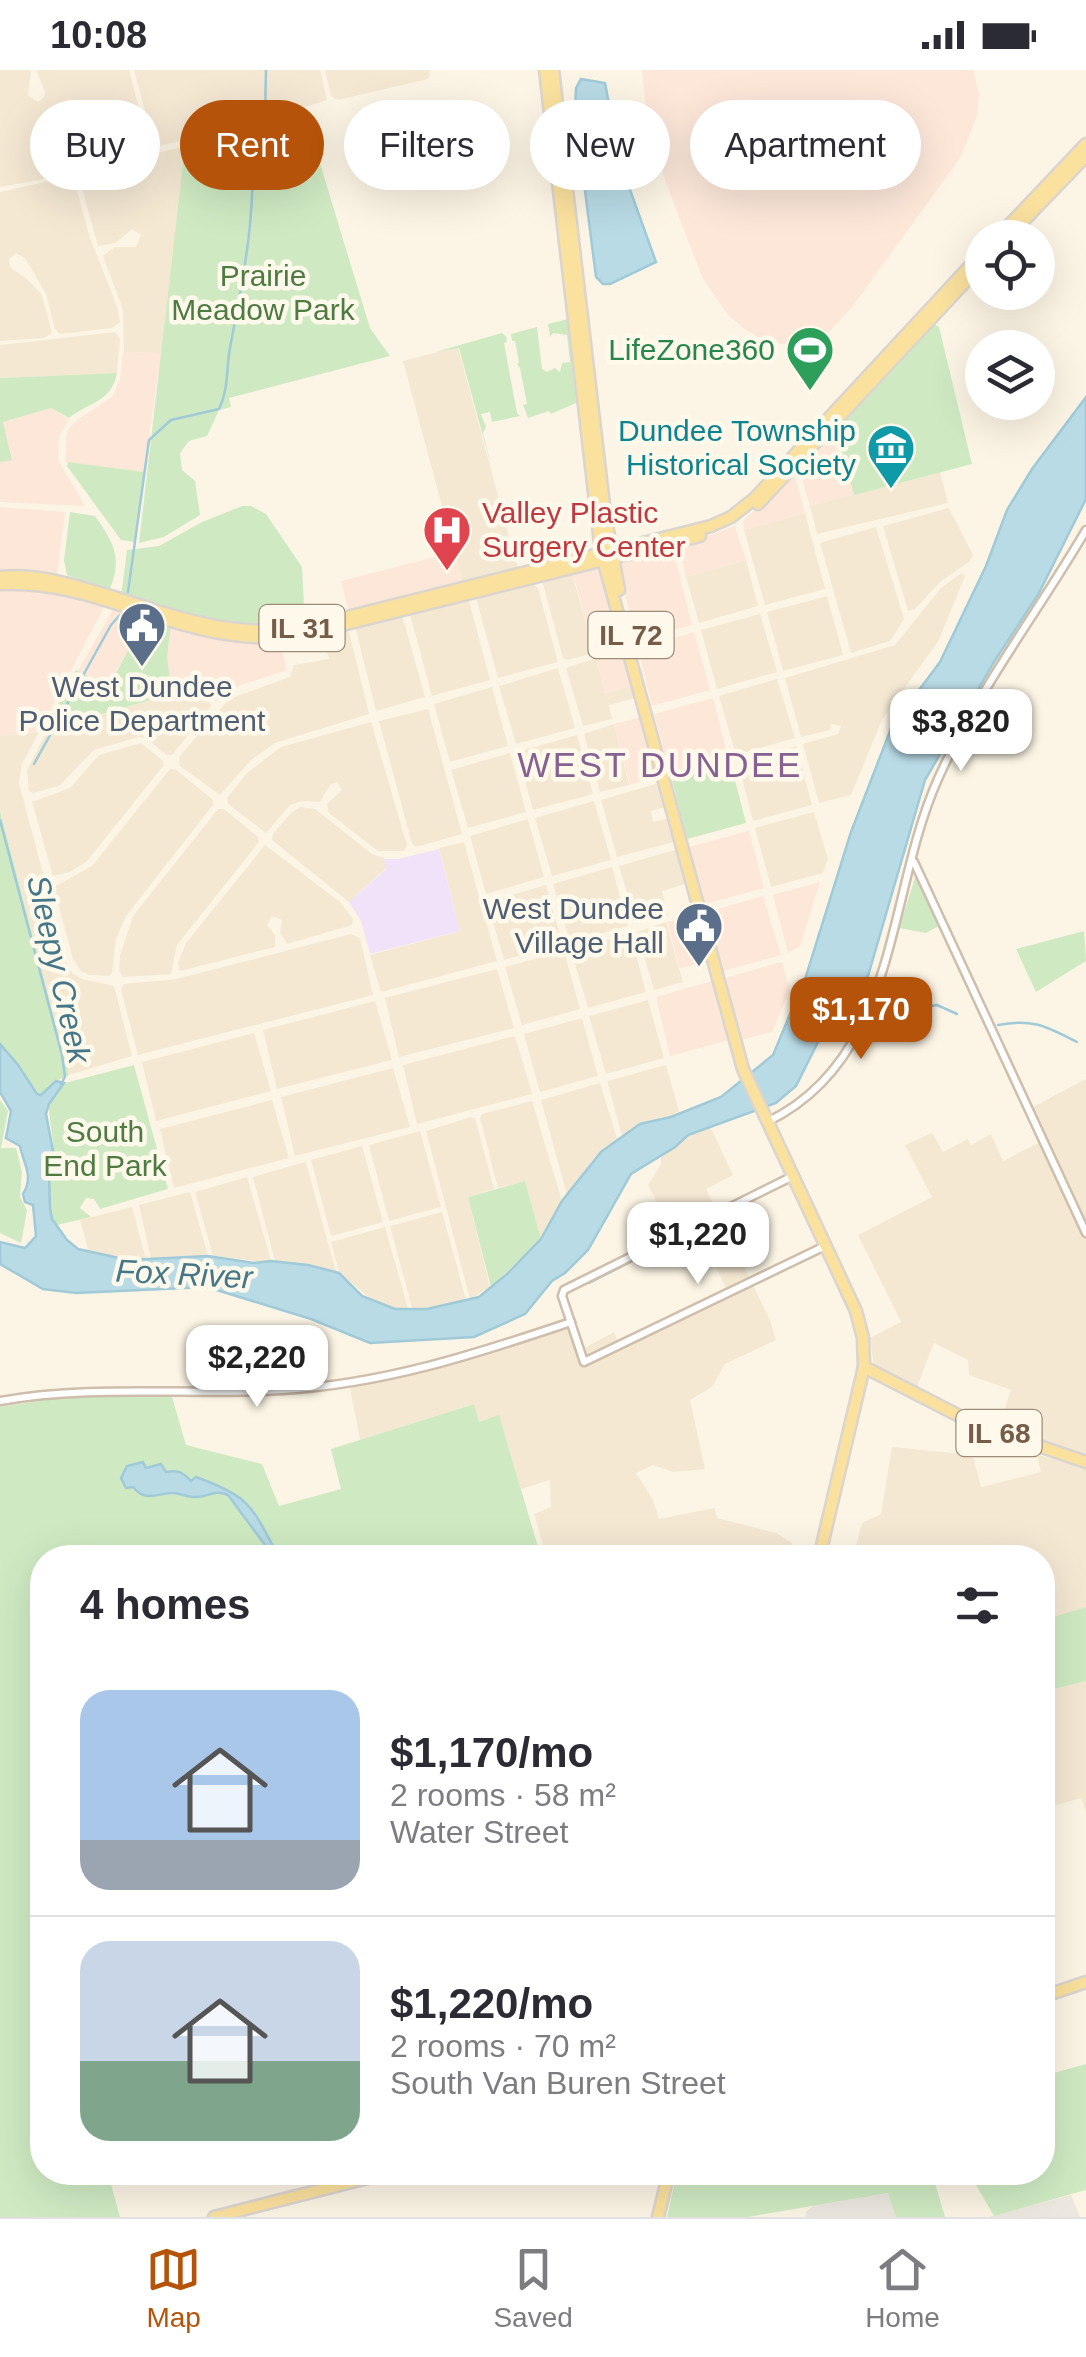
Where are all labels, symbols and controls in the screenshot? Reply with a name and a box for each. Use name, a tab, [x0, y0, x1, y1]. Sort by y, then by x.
text: 10:08	[50, 14, 147, 56]
chip: Buy	[30, 100, 160, 190]
chip: Rent	[180, 100, 324, 190]
chip: Filters	[344, 100, 510, 190]
chip: New	[530, 100, 670, 190]
chip: Apartment	[690, 100, 921, 190]
map controls	[965, 220, 1055, 420]
button: locate	[965, 220, 1055, 310]
park label: Prairie Meadow Park	[171, 259, 356, 326]
sports icon: LifeZone360	[784, 324, 836, 392]
button: layers	[965, 330, 1055, 420]
place label: LifeZone360	[608, 333, 775, 366]
place label: Dundee Township Historical Society	[618, 414, 856, 481]
museum icon: Dundee Township Historical Society	[865, 422, 917, 490]
place label: Valley Plastic Surgery Center	[482, 496, 685, 563]
hospital icon: Valley Plastic Surgery Center	[421, 504, 473, 572]
public building icon: West Dundee Police Department	[116, 600, 168, 668]
road number: IL 31	[260, 605, 344, 651]
road number: IL 72	[588, 612, 674, 658]
place label: West Dundee Police Department	[19, 670, 266, 737]
pin: $3,820	[880, 689, 1042, 774]
text: $3,820	[912, 703, 1010, 739]
district label: WEST DUNDEE	[517, 745, 803, 784]
water label: Sleepy Creek	[20, 871, 99, 1069]
place label: West Dundee Village Hall	[483, 892, 664, 959]
public building icon: West Dundee Village Hall	[673, 900, 725, 968]
pin: $1,170	[780, 977, 942, 1062]
text: $1,170	[812, 991, 910, 1027]
park label: South End Park	[43, 1115, 168, 1182]
pin: $1,220	[617, 1202, 779, 1287]
text: $1,220	[649, 1216, 747, 1252]
water label: Fox River	[115, 1252, 255, 1296]
pin: $2,220	[176, 1325, 338, 1410]
text: $2,220	[208, 1339, 306, 1375]
road number: IL 68	[956, 1410, 1042, 1456]
icon: filters	[950, 1578, 1005, 1633]
text: 4 homes	[80, 1581, 250, 1628]
text: $1,170/mo	[390, 1729, 593, 1776]
icon: home	[160, 1730, 280, 1850]
text: 2 rooms · 58 m²	[390, 1777, 616, 1813]
text: Water Street	[390, 1814, 568, 1850]
text: $1,220/mo	[390, 1980, 593, 2027]
icon: home	[160, 1981, 280, 2101]
text: 2 rooms · 70 m²	[390, 2028, 616, 2064]
text: South Van Buren Street	[390, 2065, 726, 2101]
tab: Map	[146, 2242, 201, 2334]
tab: Saved	[493, 2242, 573, 2334]
tab: Home	[865, 2242, 940, 2334]

